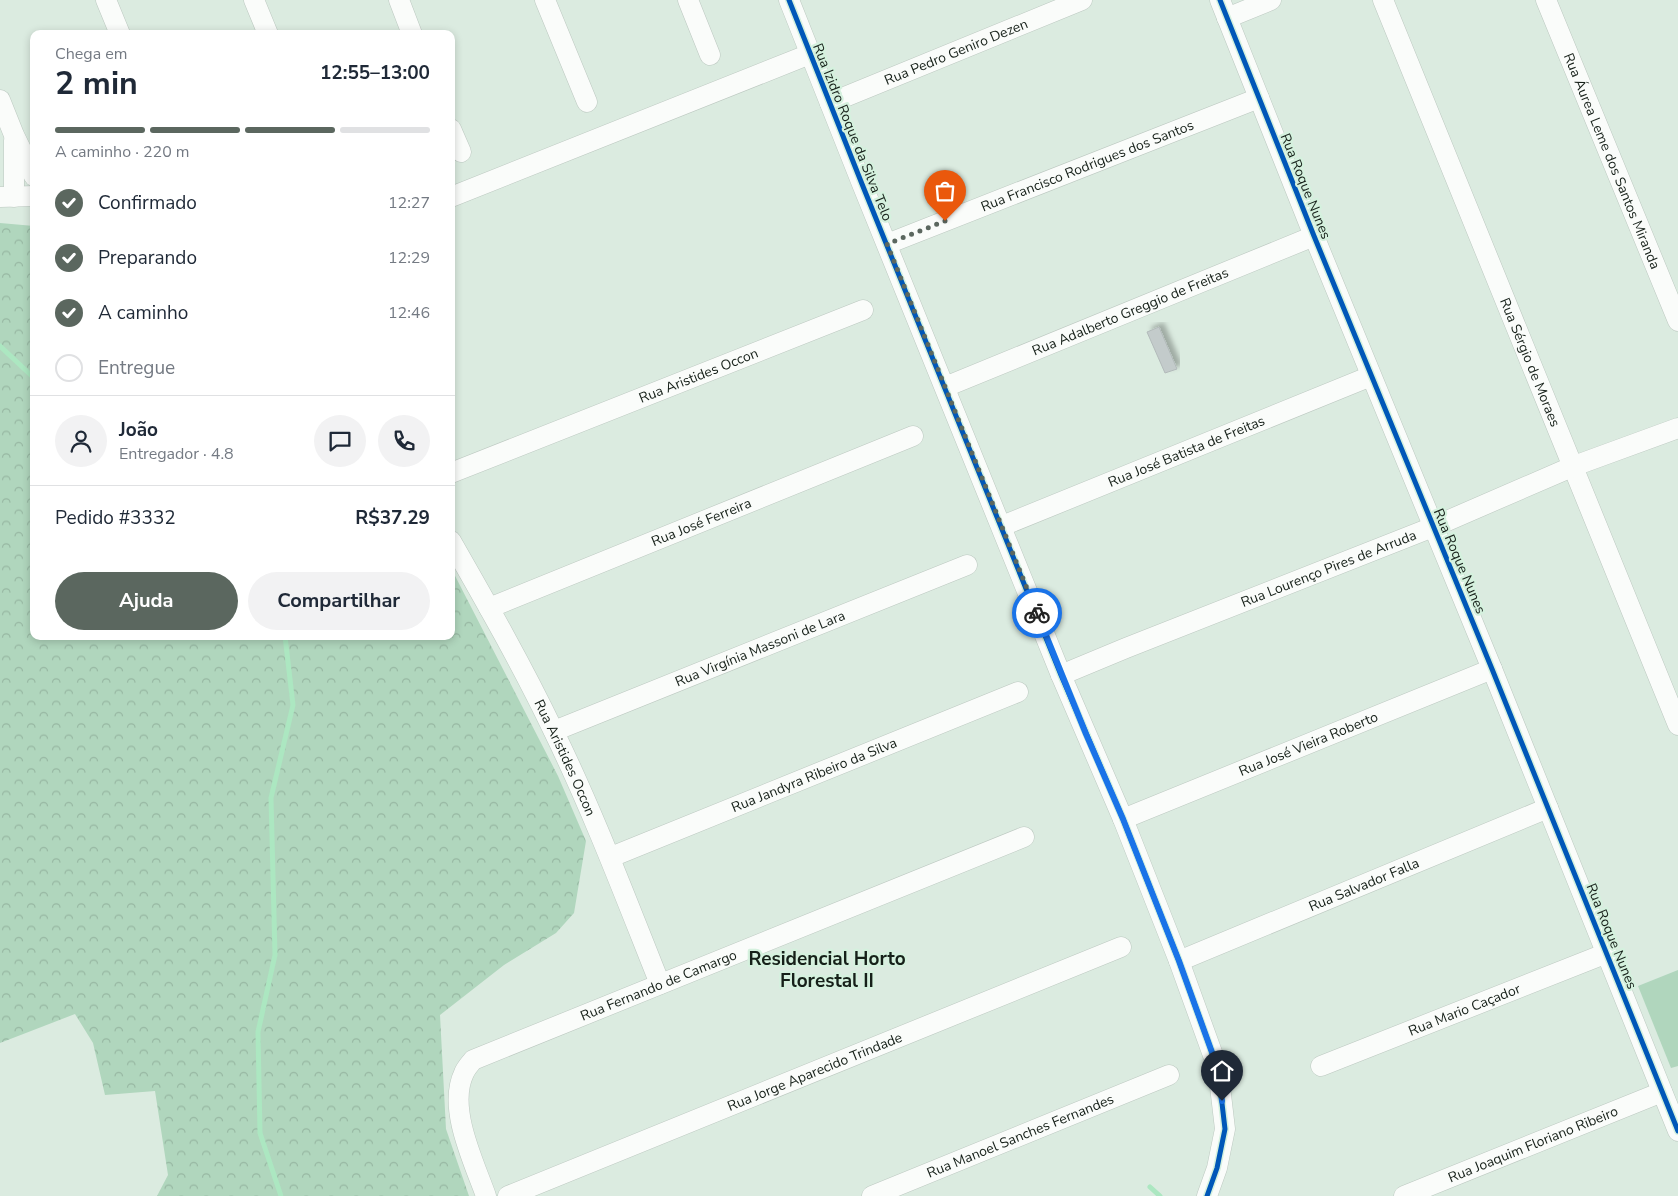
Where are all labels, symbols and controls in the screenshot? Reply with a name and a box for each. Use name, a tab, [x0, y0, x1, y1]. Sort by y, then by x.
street label: Rua Pedro Geniro Dezen	[881, 14, 1031, 90]
street label: Rua Izidro Roque da Silva Telo	[808, 41, 897, 224]
text: Chega em	[55, 43, 128, 65]
street label: Rua Áurea Leme dos Santos Miranda	[1559, 50, 1665, 272]
text: 12:55–13:00	[320, 60, 430, 86]
text: 2 min	[55, 62, 138, 105]
street label: Rua Francisco Rodrigues dos Santos	[978, 115, 1197, 216]
street label: Rua Roque Nunes	[1276, 130, 1336, 242]
text: A caminho · 220 m	[55, 141, 190, 163]
pin	[924, 170, 966, 221]
icon: bag	[931, 177, 959, 205]
icon: check	[55, 189, 83, 217]
text: Confirmado	[98, 190, 197, 216]
text: 12:27	[388, 192, 430, 214]
icon: check	[55, 244, 83, 272]
text: Preparando	[98, 245, 197, 271]
text: 12:29	[388, 247, 430, 269]
street label: Rua Adalberto Greggio de Freitas	[1029, 263, 1232, 360]
street label: Rua Sérgio de Moraes	[1495, 295, 1565, 430]
icon: check	[55, 299, 83, 327]
text: A caminho	[98, 300, 188, 326]
text: 12:46	[388, 302, 430, 324]
street label: Rua Aristides Occon	[636, 343, 761, 408]
text: Entregue	[98, 355, 175, 381]
street label: Rua José Batista de Freitas	[1105, 411, 1268, 492]
button: person	[55, 415, 107, 467]
button: chat	[314, 415, 366, 467]
button: phone	[378, 415, 430, 467]
text: João	[119, 417, 158, 443]
text: Entregador · 4.8	[119, 443, 234, 465]
street label: Rua José Ferreira	[649, 494, 754, 551]
text: Pedido #3332	[55, 505, 176, 531]
text: R$37.29	[355, 505, 430, 531]
street label: Rua Roque Nunes	[1429, 506, 1490, 617]
street label: Rua Lourenço Pires de Arruda	[1238, 525, 1419, 612]
button: Ajuda	[55, 572, 238, 630]
button: Compartilhar	[248, 572, 430, 630]
courier	[1012, 588, 1062, 638]
icon: bike	[1023, 599, 1051, 627]
street label: Rua Virgínia Massoni de Lara	[672, 606, 848, 691]
street label: Rua Aristides Occon	[529, 696, 600, 819]
street label: Rua José Vieira Roberto	[1236, 707, 1381, 781]
street label: Rua Jandyra Ribeiro da Silva	[729, 733, 900, 817]
street label: Rua Salvador Falla	[1306, 853, 1422, 916]
street label: Rua Roque Nunes	[1582, 880, 1642, 992]
street label: Rua Fernando de Camargo	[578, 945, 740, 1026]
district label: Residencial Horto Florestal II	[748, 946, 906, 994]
street label: Rua Mario Caçador	[1406, 979, 1523, 1041]
street label: Rua Jorge Aparecido Trindade	[725, 1028, 905, 1116]
pin	[1201, 1050, 1243, 1101]
icon: home	[1208, 1057, 1236, 1085]
street label: Rua Manoel Sanches Fernandes	[924, 1089, 1117, 1183]
street label: Rua Joaquim Floriano Ribeiro	[1445, 1102, 1621, 1187]

